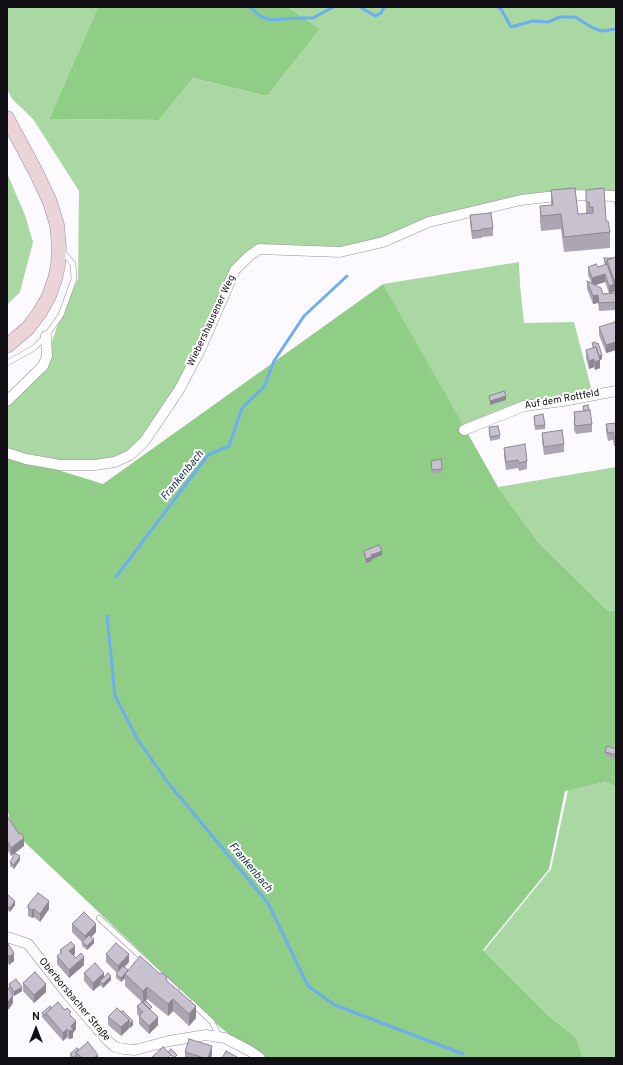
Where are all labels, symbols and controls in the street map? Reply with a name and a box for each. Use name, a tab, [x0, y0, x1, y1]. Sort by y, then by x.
street label: Wiebershausener Weg	[186, 273, 238, 369]
street label: Auf dem Rottfeld	[524, 388, 600, 412]
water label: Frankenbach	[159, 448, 207, 504]
water label: Frankenbach	[225, 840, 275, 896]
street label: Oberborsbacher Straße	[36, 956, 112, 1044]
north arrow	[16, 1009, 56, 1049]
text: N	[32, 1010, 40, 1024]

